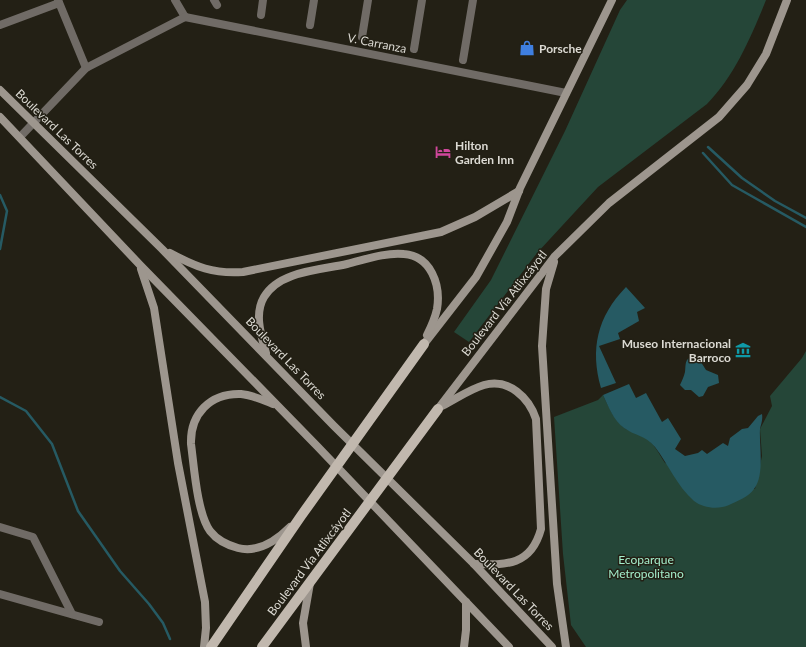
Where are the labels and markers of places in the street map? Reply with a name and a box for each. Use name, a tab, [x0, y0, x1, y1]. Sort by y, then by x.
shop icon: Porsche	[518, 39, 536, 57]
place label: Porsche	[539, 41, 582, 56]
place label: Hilton Garden Inn	[455, 138, 514, 167]
hotel icon: Hilton Garden Inn	[434, 143, 452, 161]
place label: Museo Internacional Barroco	[622, 336, 731, 365]
museum icon: Museo Internacional Barroco	[734, 341, 752, 359]

